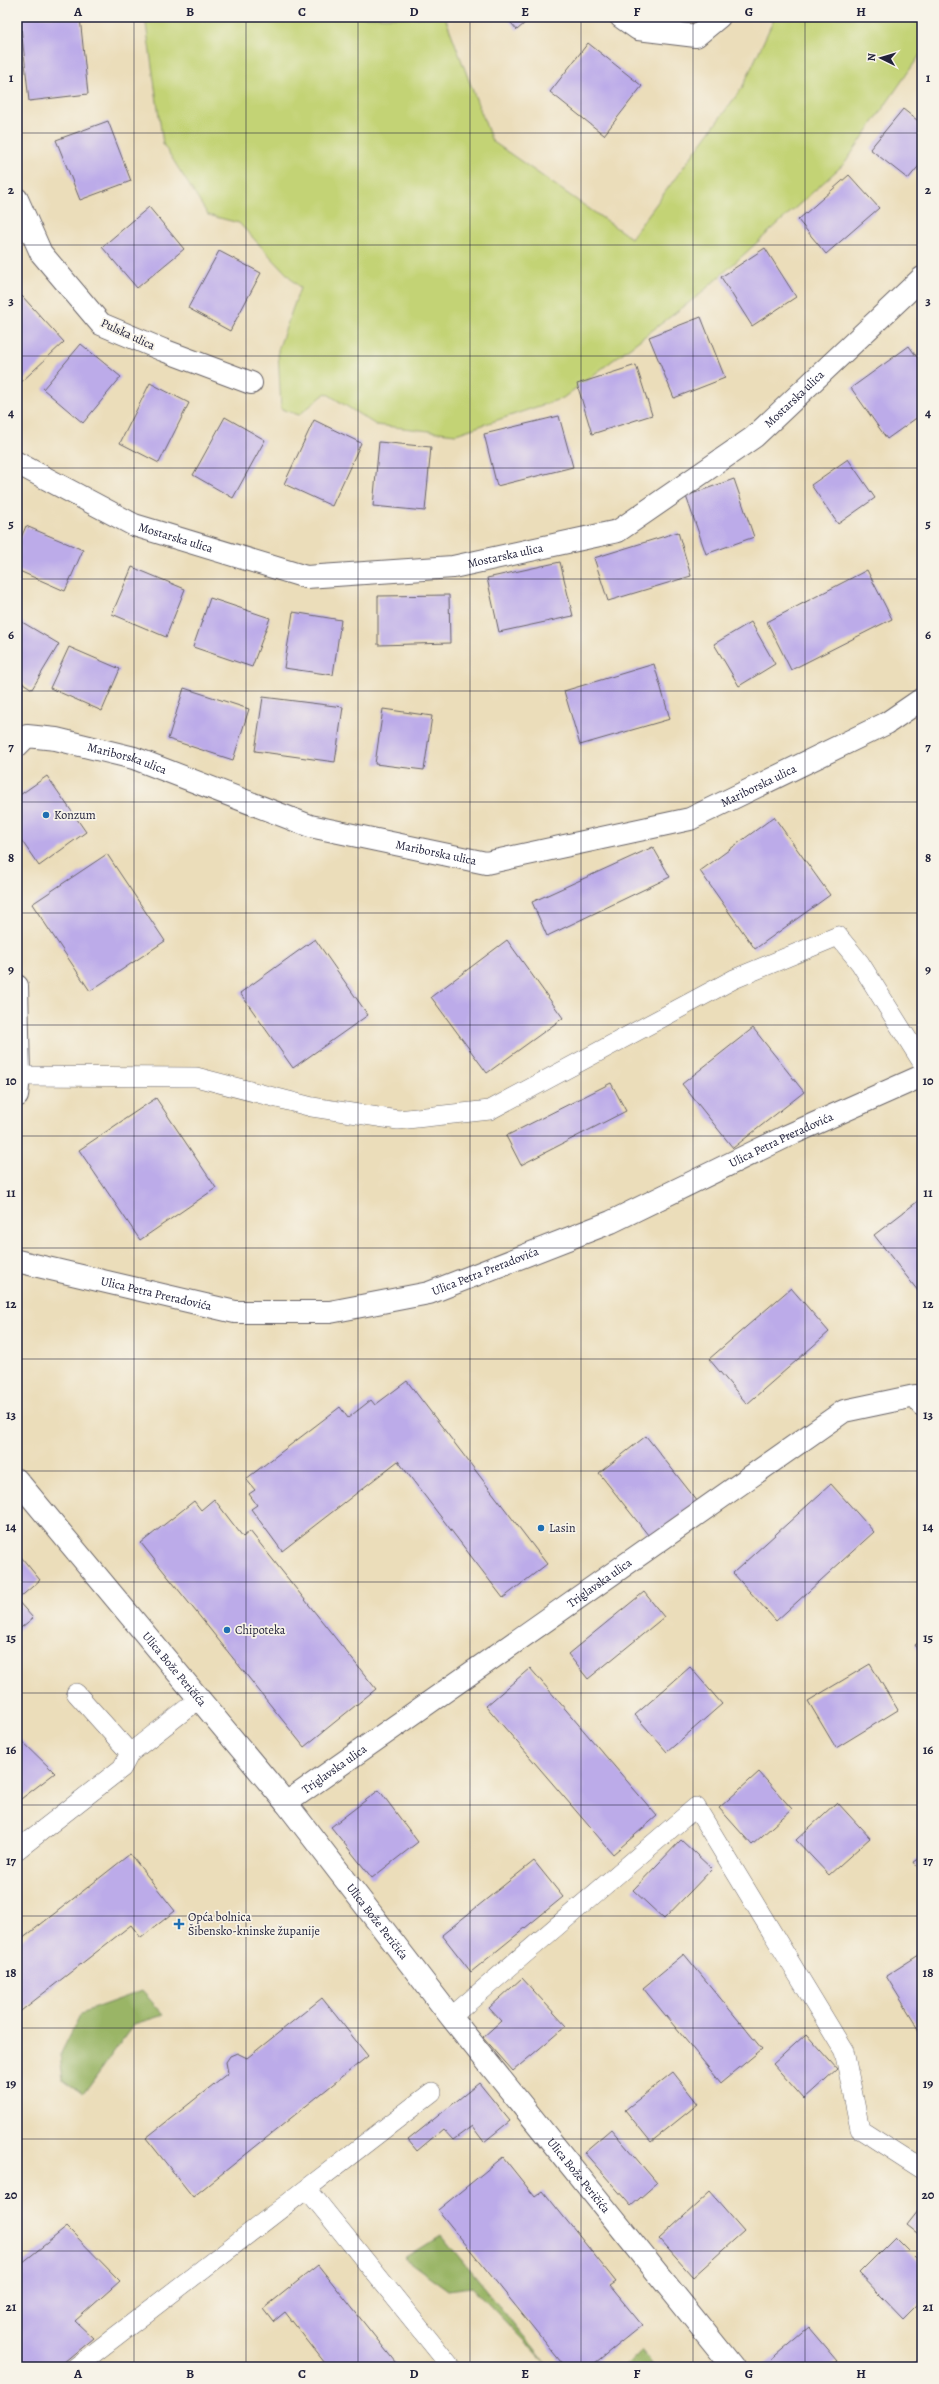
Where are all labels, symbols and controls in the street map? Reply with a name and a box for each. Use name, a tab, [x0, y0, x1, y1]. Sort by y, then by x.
text: A	[73, 3, 83, 20]
text: B	[186, 3, 194, 20]
text: C	[298, 3, 306, 20]
text: D	[409, 3, 419, 20]
text: E	[521, 3, 529, 20]
text: F	[634, 3, 641, 20]
text: G	[745, 3, 753, 20]
text: H	[856, 3, 866, 20]
north arrow	[861, 38, 901, 78]
text: N	[864, 53, 879, 62]
text: 1	[9, 69, 14, 86]
text: 1	[926, 69, 931, 86]
text: 2	[8, 181, 15, 198]
text: 2	[925, 181, 932, 198]
text: 3	[8, 292, 14, 309]
text: 3	[925, 292, 931, 309]
street label: Pulska ulica	[98, 315, 158, 354]
street label: Mostarska ulica	[761, 366, 828, 431]
text: 4	[8, 404, 14, 421]
text: 4	[925, 404, 931, 421]
text: 5	[8, 515, 14, 532]
text: 5	[925, 515, 931, 532]
street label: Mostarska ulica	[137, 519, 215, 557]
street label: Mostarska ulica	[466, 539, 545, 572]
text: 6	[8, 626, 14, 643]
text: 6	[925, 626, 931, 643]
text: 7	[8, 738, 14, 755]
text: 7	[925, 738, 931, 755]
street label: Mariborska ulica	[86, 739, 170, 778]
street label: Mariborska ulica	[718, 760, 799, 811]
place label: Konzum	[54, 807, 96, 823]
marker: Konzum	[41, 810, 51, 820]
street label: Mariborska ulica	[394, 836, 478, 869]
text: 8	[8, 849, 14, 866]
text: 8	[925, 849, 931, 866]
text: 9	[8, 961, 14, 978]
text: 9	[925, 961, 931, 978]
text: 10	[5, 1072, 17, 1089]
text: 10	[922, 1072, 934, 1089]
street label: Ulica Petra Preradovića	[726, 1108, 836, 1171]
text: 11	[6, 1184, 16, 1201]
text: 11	[923, 1184, 933, 1201]
street label: Ulica Petra Preradovića	[429, 1243, 541, 1299]
street label: Ulica Petra Preradovića	[99, 1273, 214, 1314]
text: 12	[6, 1295, 17, 1312]
text: 12	[923, 1295, 934, 1312]
text: 13	[6, 1406, 17, 1423]
text: 13	[923, 1406, 934, 1423]
text: 14	[6, 1518, 16, 1535]
text: 14	[923, 1518, 933, 1535]
place label: Lasin	[549, 1520, 576, 1536]
marker: Lasin	[536, 1523, 546, 1533]
street label: Triglavska ulica	[564, 1554, 635, 1611]
place label: Chipoteka	[235, 1622, 286, 1638]
marker: Chipoteka	[222, 1625, 232, 1635]
street label: Ulica Bože Peričića	[139, 1628, 210, 1710]
text: 15	[6, 1629, 17, 1646]
text: 15	[923, 1629, 934, 1646]
text: 16	[6, 1741, 16, 1758]
street label: Triglavska ulica	[299, 1741, 370, 1797]
text: 16	[923, 1741, 933, 1758]
text: 17	[6, 1852, 17, 1869]
text: 17	[923, 1852, 934, 1869]
street label: Ulica Bože Peričića	[343, 1880, 412, 1963]
place label: Opća bolnica Šibensko-kninske županije	[188, 1909, 320, 1939]
marker: Opća bolnica Šibensko-kninske županije	[173, 1918, 185, 1930]
text: 18	[6, 1964, 16, 1981]
text: 18	[923, 1964, 933, 1981]
text: 19	[6, 2075, 16, 2092]
text: 19	[923, 2075, 933, 2092]
street label: Ulica Bože Peričića	[543, 2134, 614, 2217]
text: 20	[5, 2186, 18, 2203]
text: 20	[922, 2186, 935, 2203]
text: 21	[6, 2298, 17, 2315]
text: 21	[923, 2298, 934, 2315]
text: A	[73, 2365, 83, 2382]
text: B	[186, 2365, 194, 2382]
text: C	[298, 2365, 306, 2382]
text: D	[409, 2365, 419, 2382]
text: E	[521, 2365, 529, 2382]
text: F	[634, 2365, 641, 2382]
text: G	[745, 2365, 753, 2382]
text: H	[856, 2365, 866, 2382]

